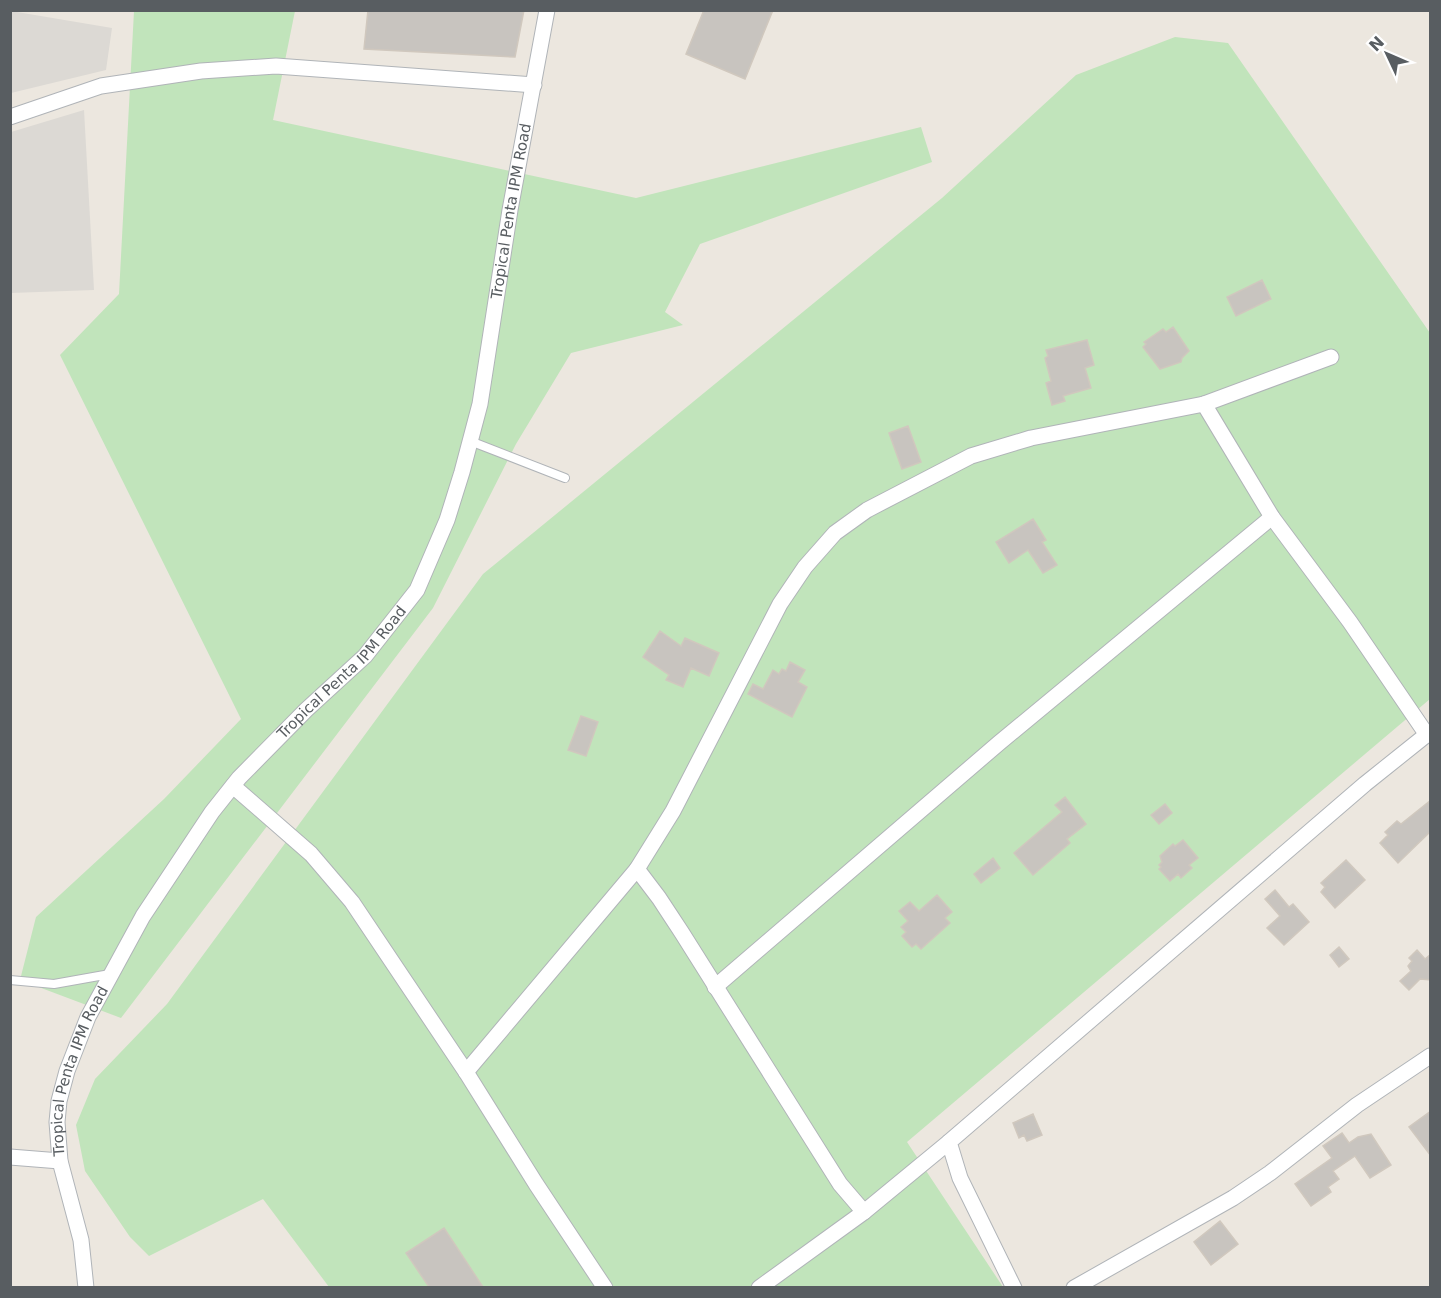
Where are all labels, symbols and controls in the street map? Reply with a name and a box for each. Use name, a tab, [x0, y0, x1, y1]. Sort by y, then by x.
north arrow	[1357, 24, 1417, 84]
text: N	[1365, 33, 1388, 55]
street label: Tropical Penta IPM Road	[487, 122, 535, 301]
street label: Tropical Penta IPM Road	[273, 602, 410, 743]
street label: Tropical Penta IPM Road	[48, 983, 112, 1158]

